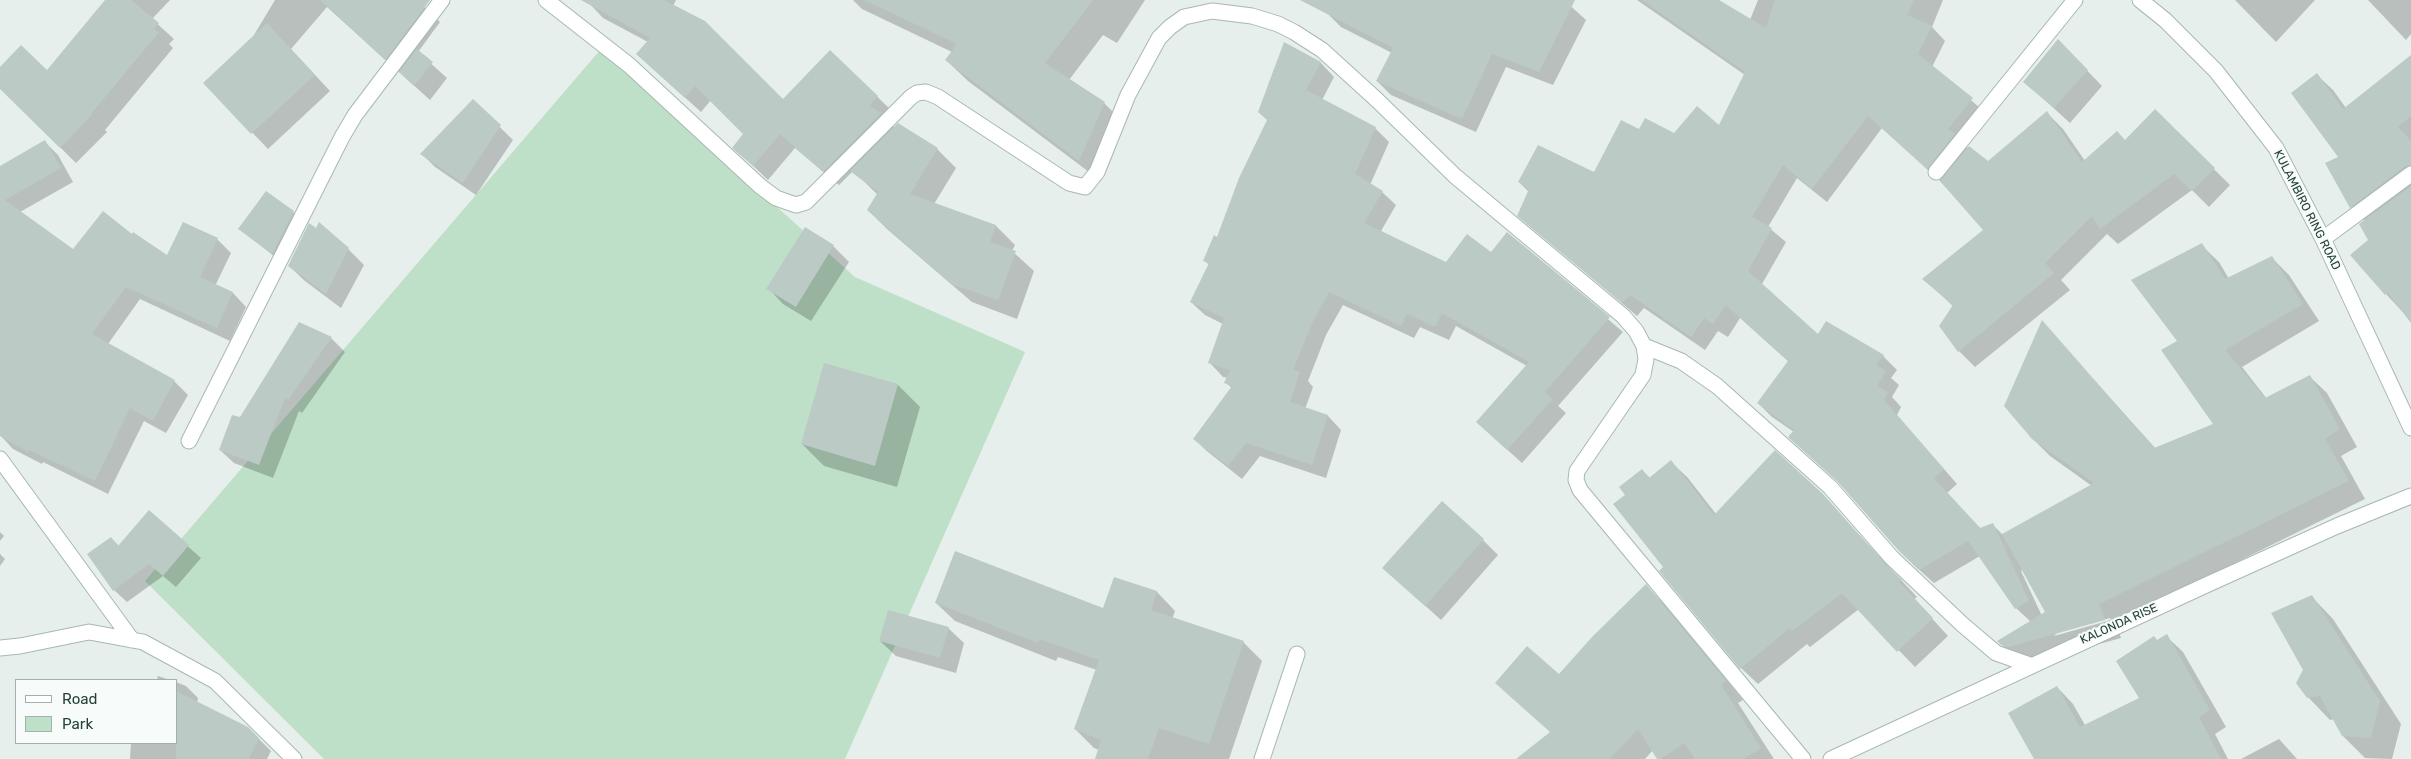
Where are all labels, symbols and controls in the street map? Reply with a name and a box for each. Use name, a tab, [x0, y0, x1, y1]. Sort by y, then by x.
street label: KULAMBIRO RING ROAD	[2270, 148, 2344, 272]
street label: KALONDA RISE	[2078, 600, 2160, 648]
legend	[15, 679, 178, 744]
text: Road	[62, 690, 98, 708]
text: Park	[62, 715, 93, 733]

